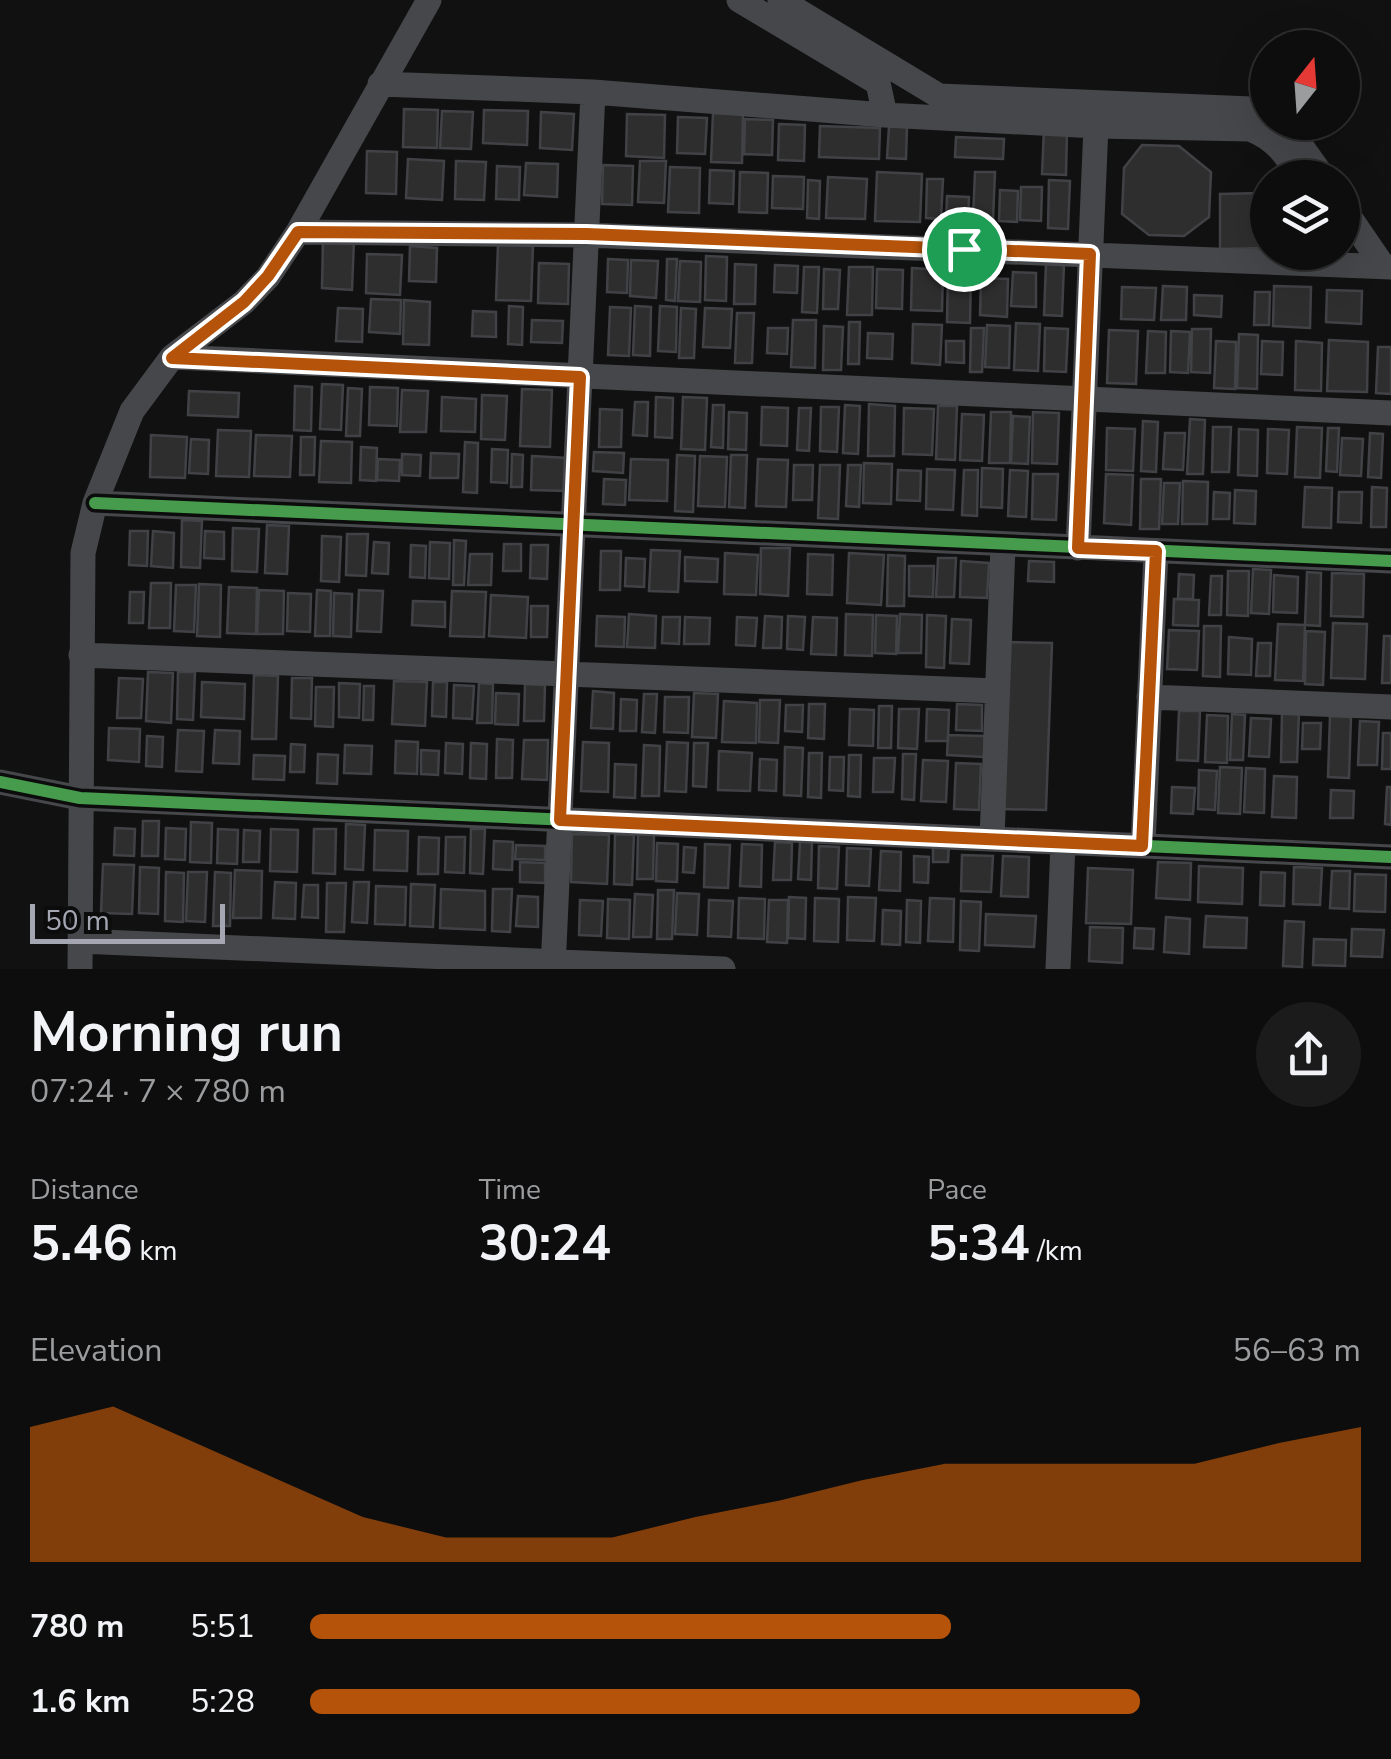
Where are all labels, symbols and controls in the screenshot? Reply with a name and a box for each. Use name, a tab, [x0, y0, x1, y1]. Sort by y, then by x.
north arrow	[1250, 30, 1360, 140]
map controls	[1250, 30, 1360, 270]
button: layers	[1250, 160, 1360, 270]
pin	[922, 207, 1007, 292]
icon: arrive	[937, 222, 992, 277]
scale bar	[30, 899, 225, 944]
text: 50 m	[45, 902, 110, 940]
text: Morning run	[30, 995, 343, 1070]
button: share	[1256, 1002, 1361, 1107]
text: 07:24 · 7 × 780 m	[30, 1070, 286, 1113]
text: Distance	[30, 1171, 139, 1209]
text: Time	[479, 1171, 541, 1209]
text: Pace	[927, 1171, 987, 1209]
text: 5.46	[30, 1209, 132, 1278]
text: 30:24	[479, 1209, 611, 1278]
text: 5:34	[927, 1209, 1030, 1278]
text: km	[132, 1232, 178, 1270]
text: /km	[1030, 1232, 1083, 1270]
text: Elevation	[30, 1329, 163, 1372]
text: 56–63 m	[1233, 1329, 1361, 1372]
text: 780 m	[30, 1605, 124, 1648]
text: 5:51	[190, 1605, 255, 1648]
text: 1.6 km	[30, 1680, 130, 1723]
text: 5:28	[190, 1680, 255, 1723]

